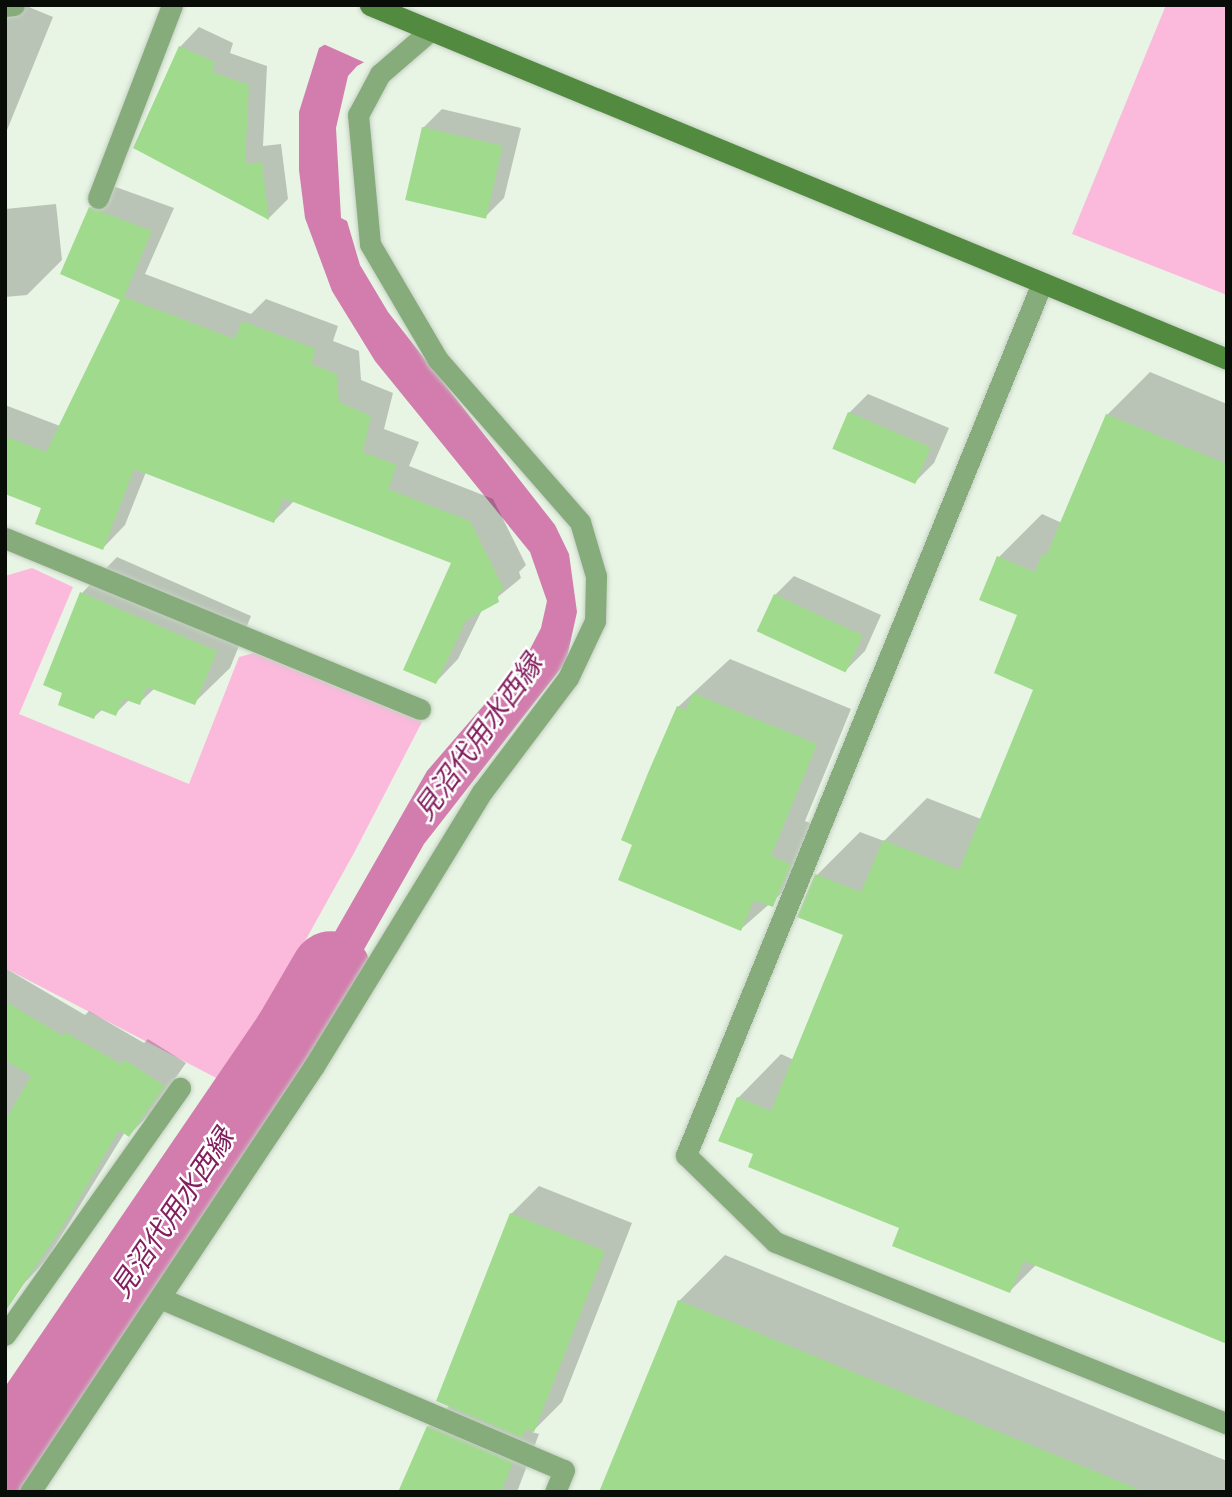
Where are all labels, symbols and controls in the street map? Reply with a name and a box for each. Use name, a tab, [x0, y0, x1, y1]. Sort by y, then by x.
water label: 見沼代用水西縁	[407, 648, 549, 826]
water label: 見沼代用水西縁	[103, 1122, 241, 1304]

